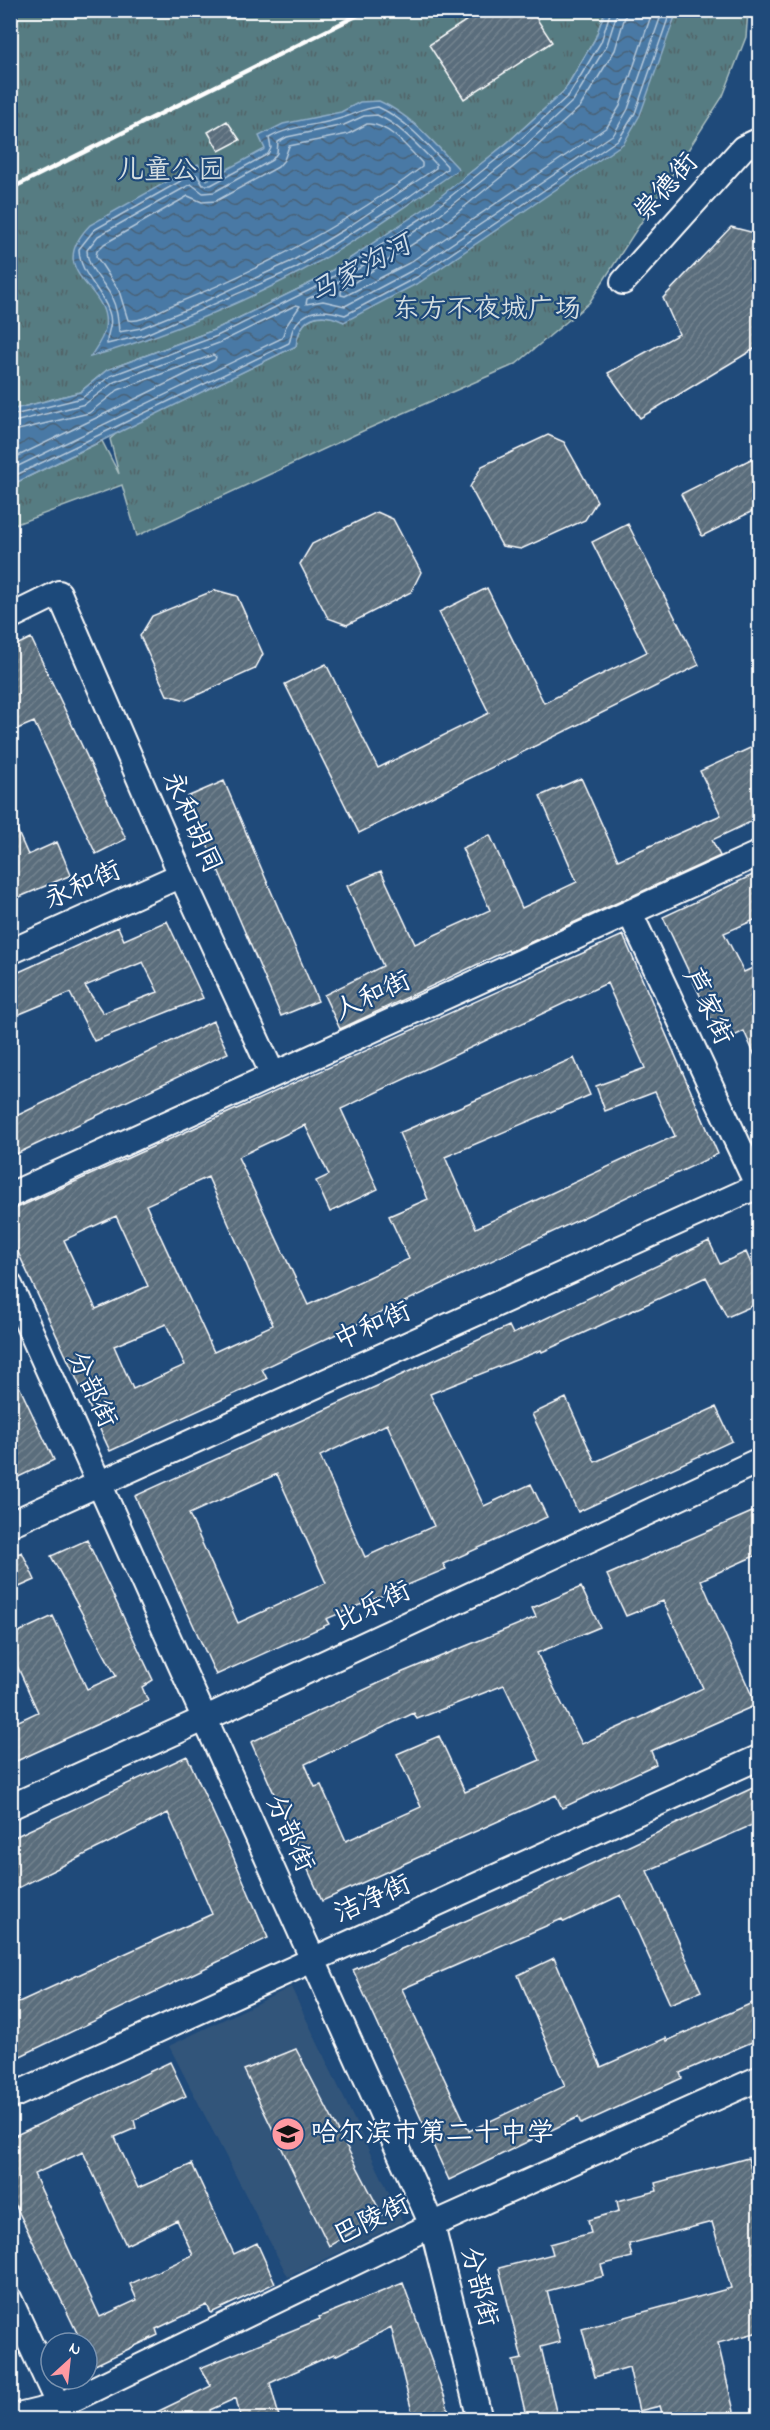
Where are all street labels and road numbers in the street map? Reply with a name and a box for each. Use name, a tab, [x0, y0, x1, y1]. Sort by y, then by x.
street label: 崇德街	[625, 145, 709, 231]
street label: 永和胡同	[151, 766, 231, 880]
street label: 永和街	[38, 852, 128, 920]
street label: 人和街	[328, 962, 418, 1032]
street label: 芦家街	[672, 962, 742, 1052]
street label: 中和街	[328, 1293, 418, 1361]
street label: 分部街	[56, 1345, 126, 1435]
street label: 比乐街	[328, 1572, 418, 1642]
street label: 分部街	[255, 1789, 323, 1879]
street label: 洁净街	[328, 1866, 418, 1934]
street label: 巴陵街	[327, 2186, 417, 2256]
street label: 分部街	[449, 2243, 507, 2331]

